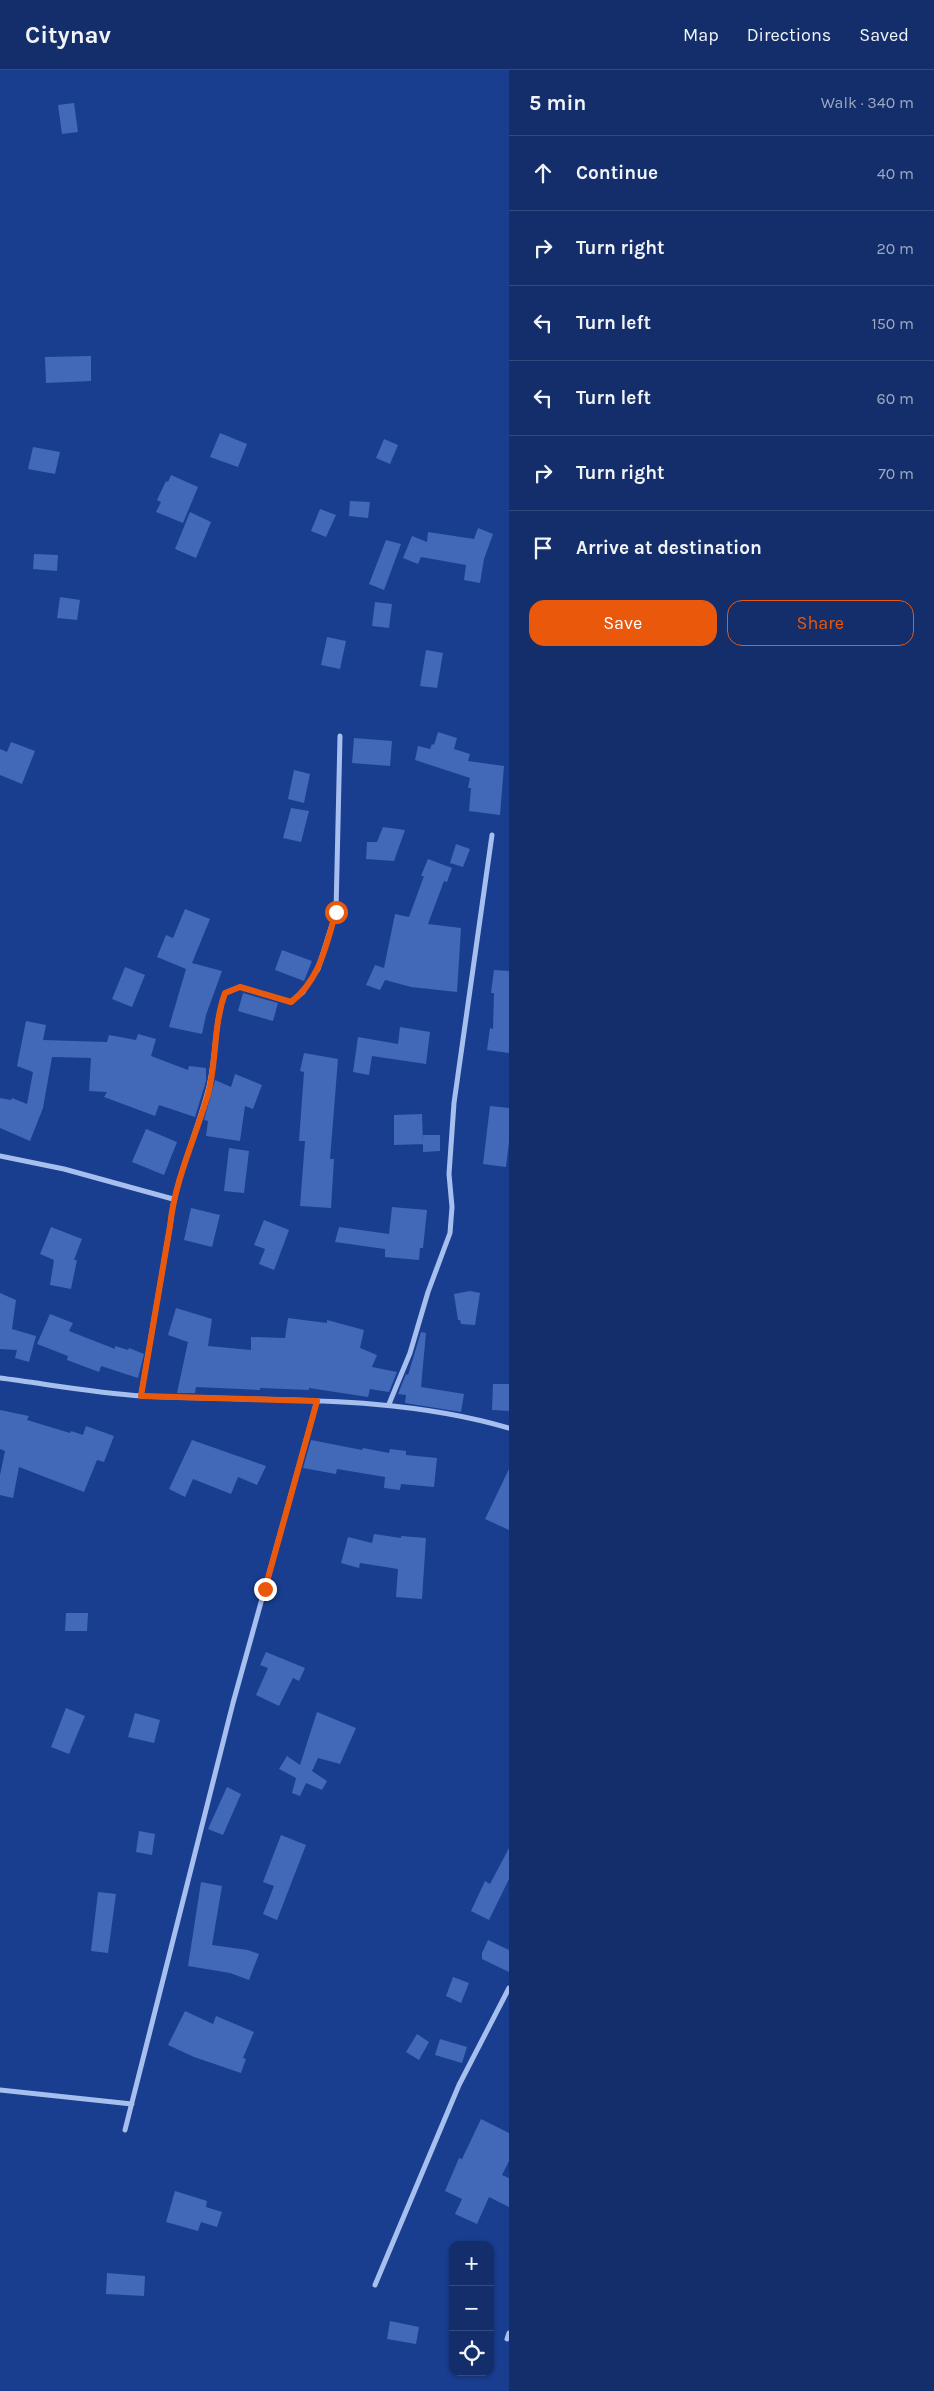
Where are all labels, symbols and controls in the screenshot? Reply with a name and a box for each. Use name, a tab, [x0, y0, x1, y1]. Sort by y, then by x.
text: Citynav	[25, 21, 111, 49]
text: Map	[683, 24, 719, 46]
text: Directions	[747, 24, 831, 46]
text: Saved	[859, 24, 909, 46]
text: 5 min	[529, 91, 586, 115]
text: Walk · 340 m	[821, 93, 914, 112]
icon: ahead	[529, 159, 557, 187]
text: Continue	[576, 162, 658, 184]
text: 40 m	[877, 164, 914, 183]
icon: right	[529, 234, 557, 262]
text: Turn right	[576, 237, 665, 259]
text: 20 m	[876, 239, 914, 258]
icon: left	[529, 309, 557, 337]
text: Turn left	[576, 312, 651, 334]
text: 150 m	[871, 314, 914, 333]
icon: left	[529, 384, 557, 412]
text: Turn left	[576, 387, 651, 409]
text: 60 m	[877, 389, 914, 408]
icon: right	[529, 459, 557, 487]
text: Turn right	[576, 462, 665, 484]
text: 70 m	[878, 464, 914, 483]
icon: arrive	[529, 534, 557, 562]
text: Arrive at destination	[576, 537, 762, 559]
button: Save	[529, 600, 717, 646]
button: Share	[727, 600, 914, 646]
route start	[325, 901, 348, 924]
route end	[254, 1578, 277, 1601]
map controls	[449, 2241, 494, 2376]
button: +	[449, 2241, 494, 2286]
button: −	[449, 2286, 494, 2331]
button: locate	[449, 2331, 494, 2376]

